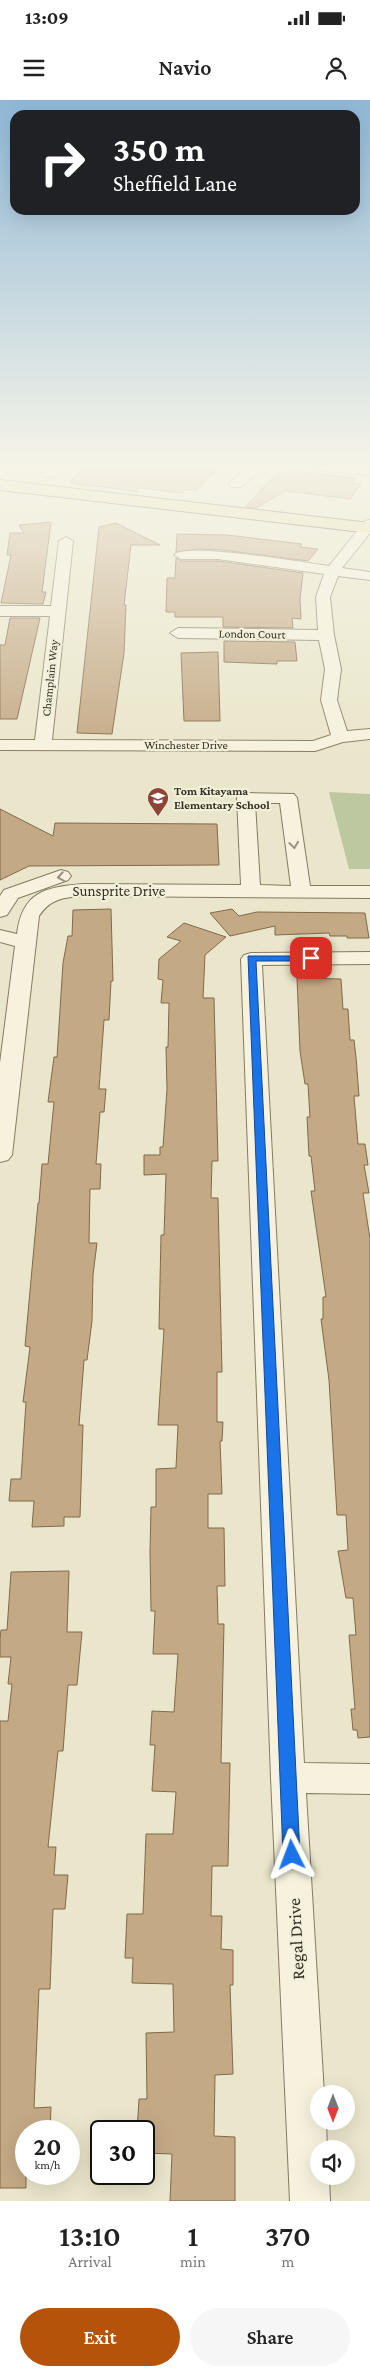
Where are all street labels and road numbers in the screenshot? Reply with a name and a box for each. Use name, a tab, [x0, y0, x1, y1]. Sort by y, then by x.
street label: London Court	[218, 626, 287, 642]
street label: Champlain Way	[39, 638, 61, 717]
street label: Winchester Drive	[144, 738, 228, 752]
street label: Sunsprite Drive	[73, 883, 166, 900]
street label: Regal Drive	[284, 1898, 308, 1980]

